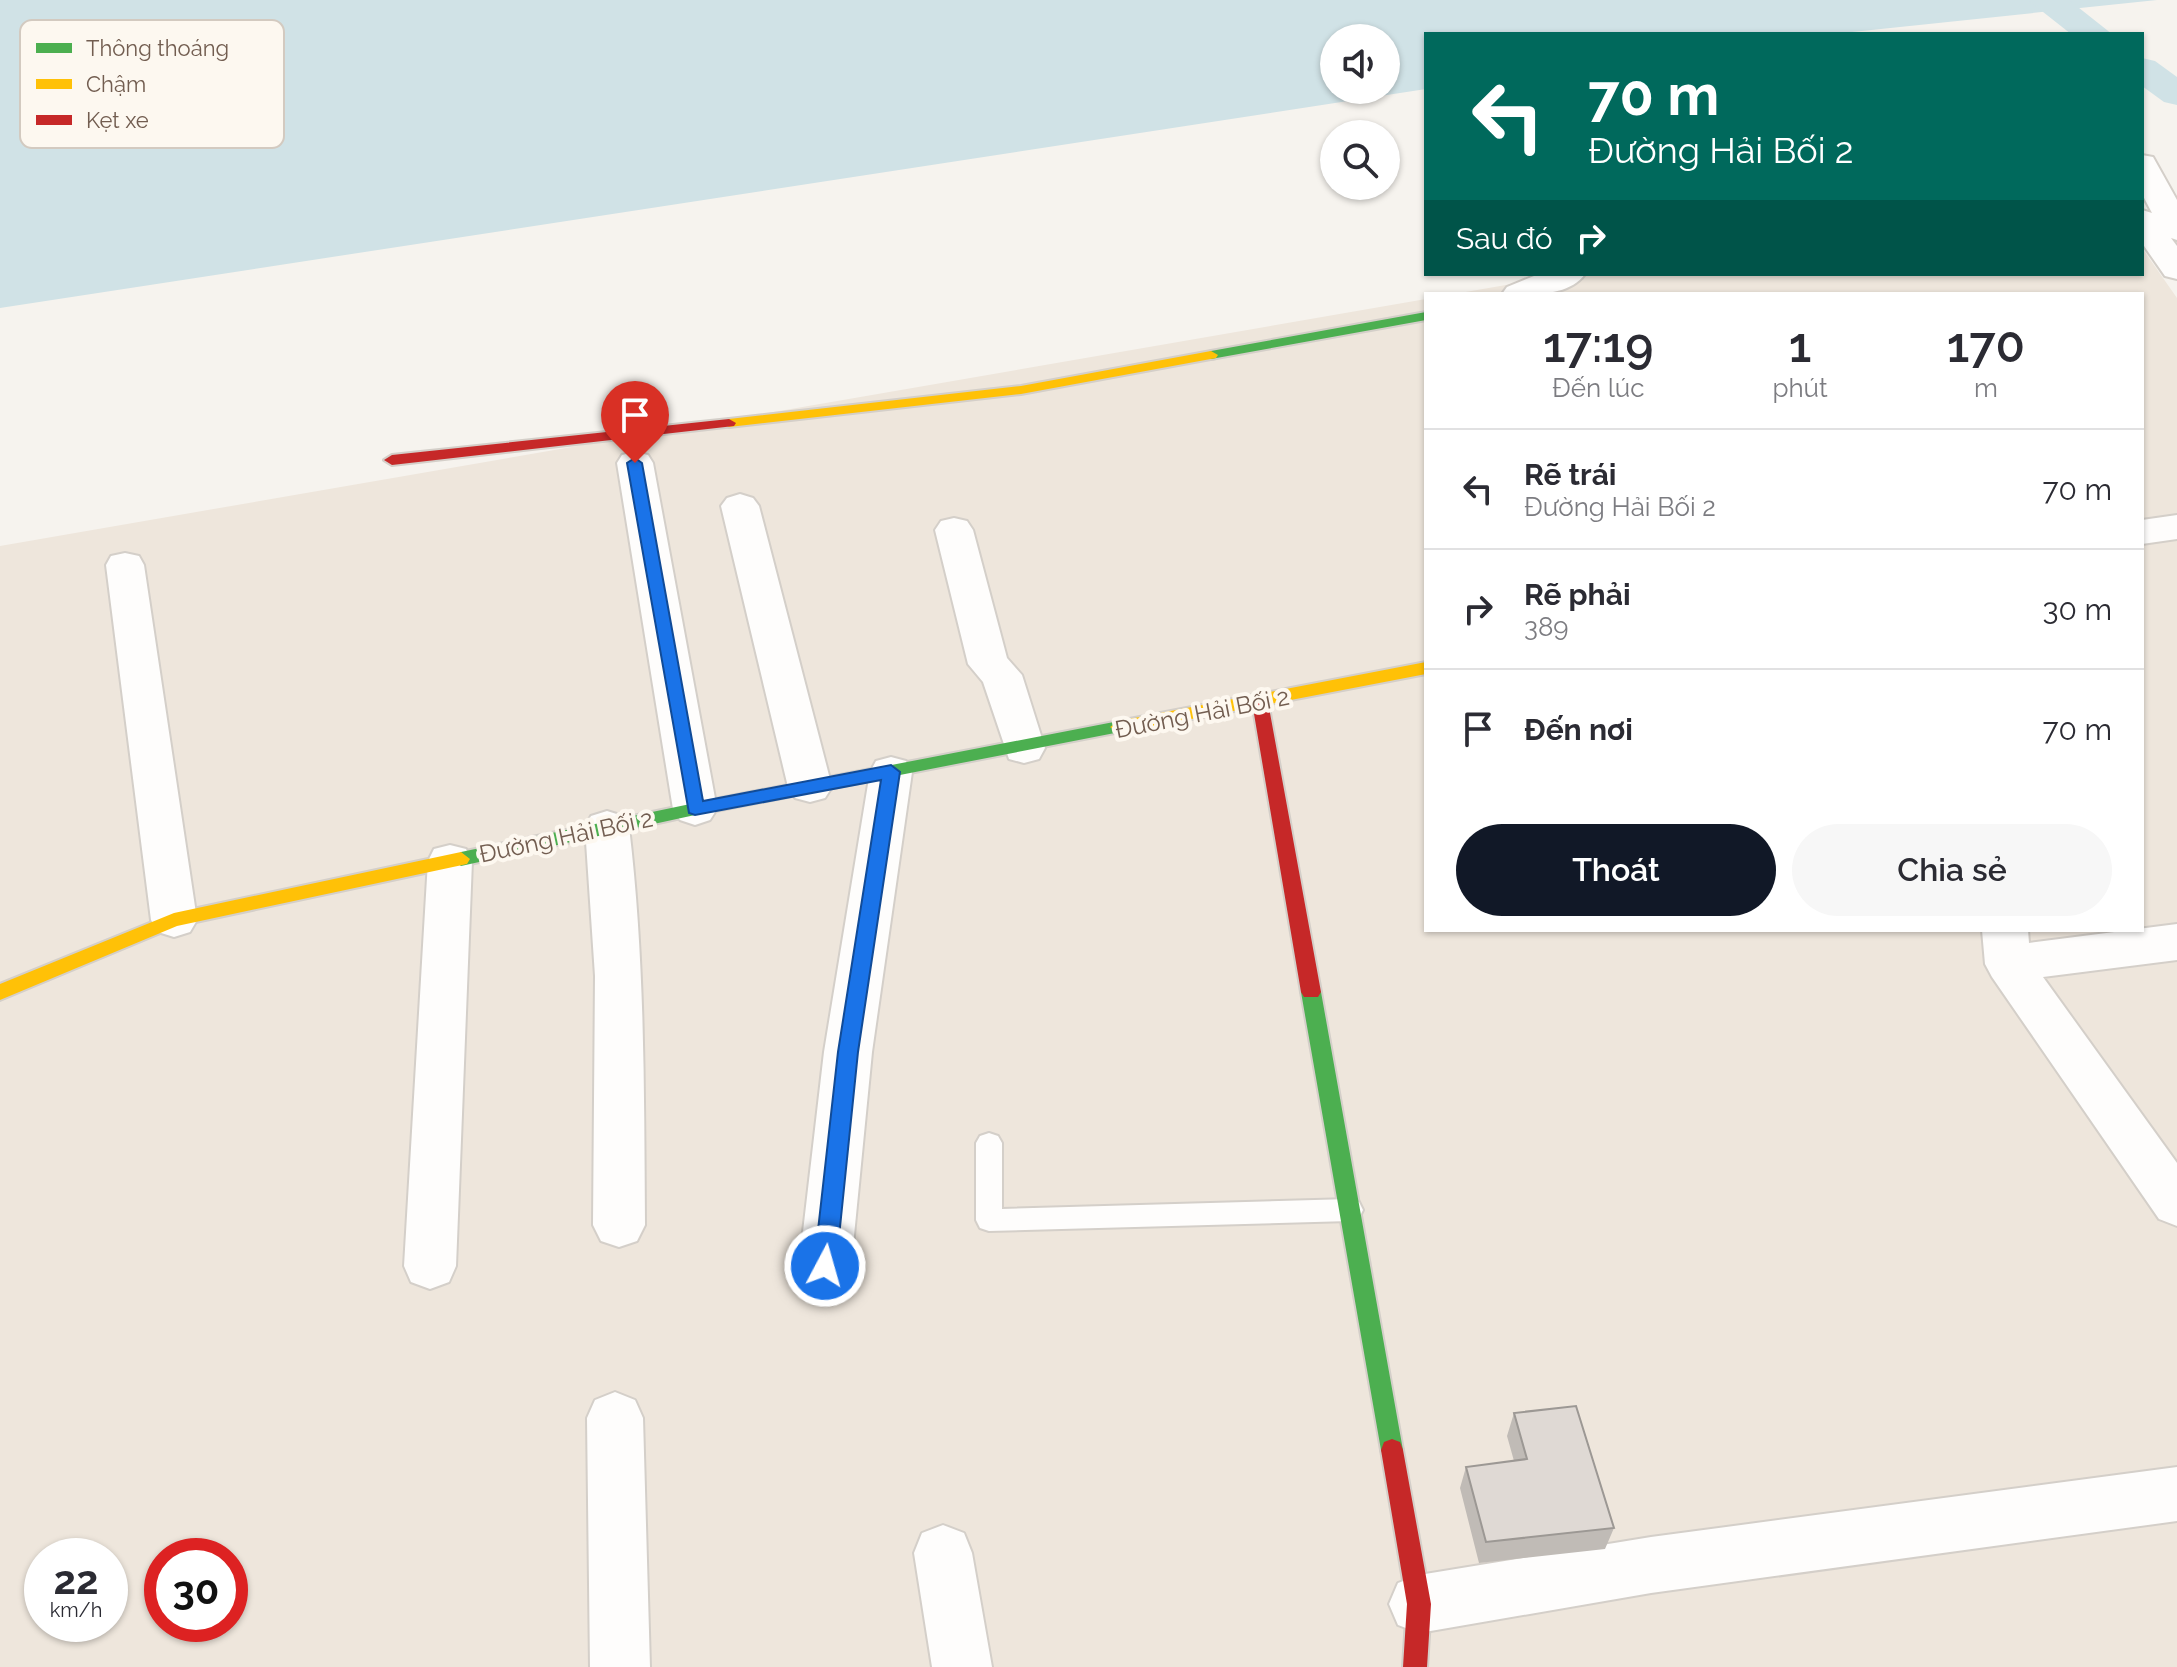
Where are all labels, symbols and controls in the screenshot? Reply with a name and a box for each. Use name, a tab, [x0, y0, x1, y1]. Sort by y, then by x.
legend	[20, 20, 284, 148]
map controls	[1320, 24, 1400, 200]
button: sound	[1320, 24, 1400, 104]
text: Thông thoáng	[86, 35, 229, 61]
text: 70 m	[1588, 62, 1719, 128]
icon: left	[1456, 64, 1560, 168]
text: Chậm	[86, 71, 146, 97]
text: Kẹt xe	[86, 107, 149, 133]
button: search	[1320, 120, 1400, 200]
text: Đường Hải Bối 2	[1588, 129, 1854, 171]
icon: right	[1569, 216, 1613, 260]
text: Sau đó	[1456, 221, 1553, 256]
text: 17:19	[1543, 317, 1653, 373]
text: 1	[1789, 317, 1811, 373]
text: 170	[1947, 317, 2025, 373]
text: Đến lúc	[1552, 373, 1644, 403]
text: phút	[1772, 373, 1828, 403]
text: m	[1974, 373, 1998, 403]
pin	[601, 381, 669, 463]
icon: arrive	[613, 393, 657, 437]
text: Rẽ trái	[1524, 457, 1617, 492]
icon: left	[1456, 467, 1500, 511]
text: 70 m	[2042, 472, 2112, 507]
text: Đường Hải Bối 2	[1524, 492, 1716, 522]
text: Rẽ phải	[1524, 577, 1631, 612]
icon: right	[1456, 587, 1500, 631]
text: 30 m	[2042, 592, 2112, 627]
text: 389	[1524, 612, 1569, 642]
street label: Đường Hải Bối 2	[1112, 682, 1292, 744]
icon: arrive	[1456, 707, 1500, 751]
text: Đến nơi	[1524, 712, 1633, 747]
text: 70 m	[2042, 712, 2112, 747]
street label: Đường Hải Bối 2	[476, 803, 656, 869]
button: Thoát	[1456, 824, 1776, 916]
button: Chia sẻ	[1792, 824, 2112, 916]
position arrow	[783, 1224, 867, 1308]
speed limit sign: 30	[144, 1538, 248, 1642]
text: 22	[53, 1556, 99, 1603]
text: km/h	[50, 1598, 102, 1622]

